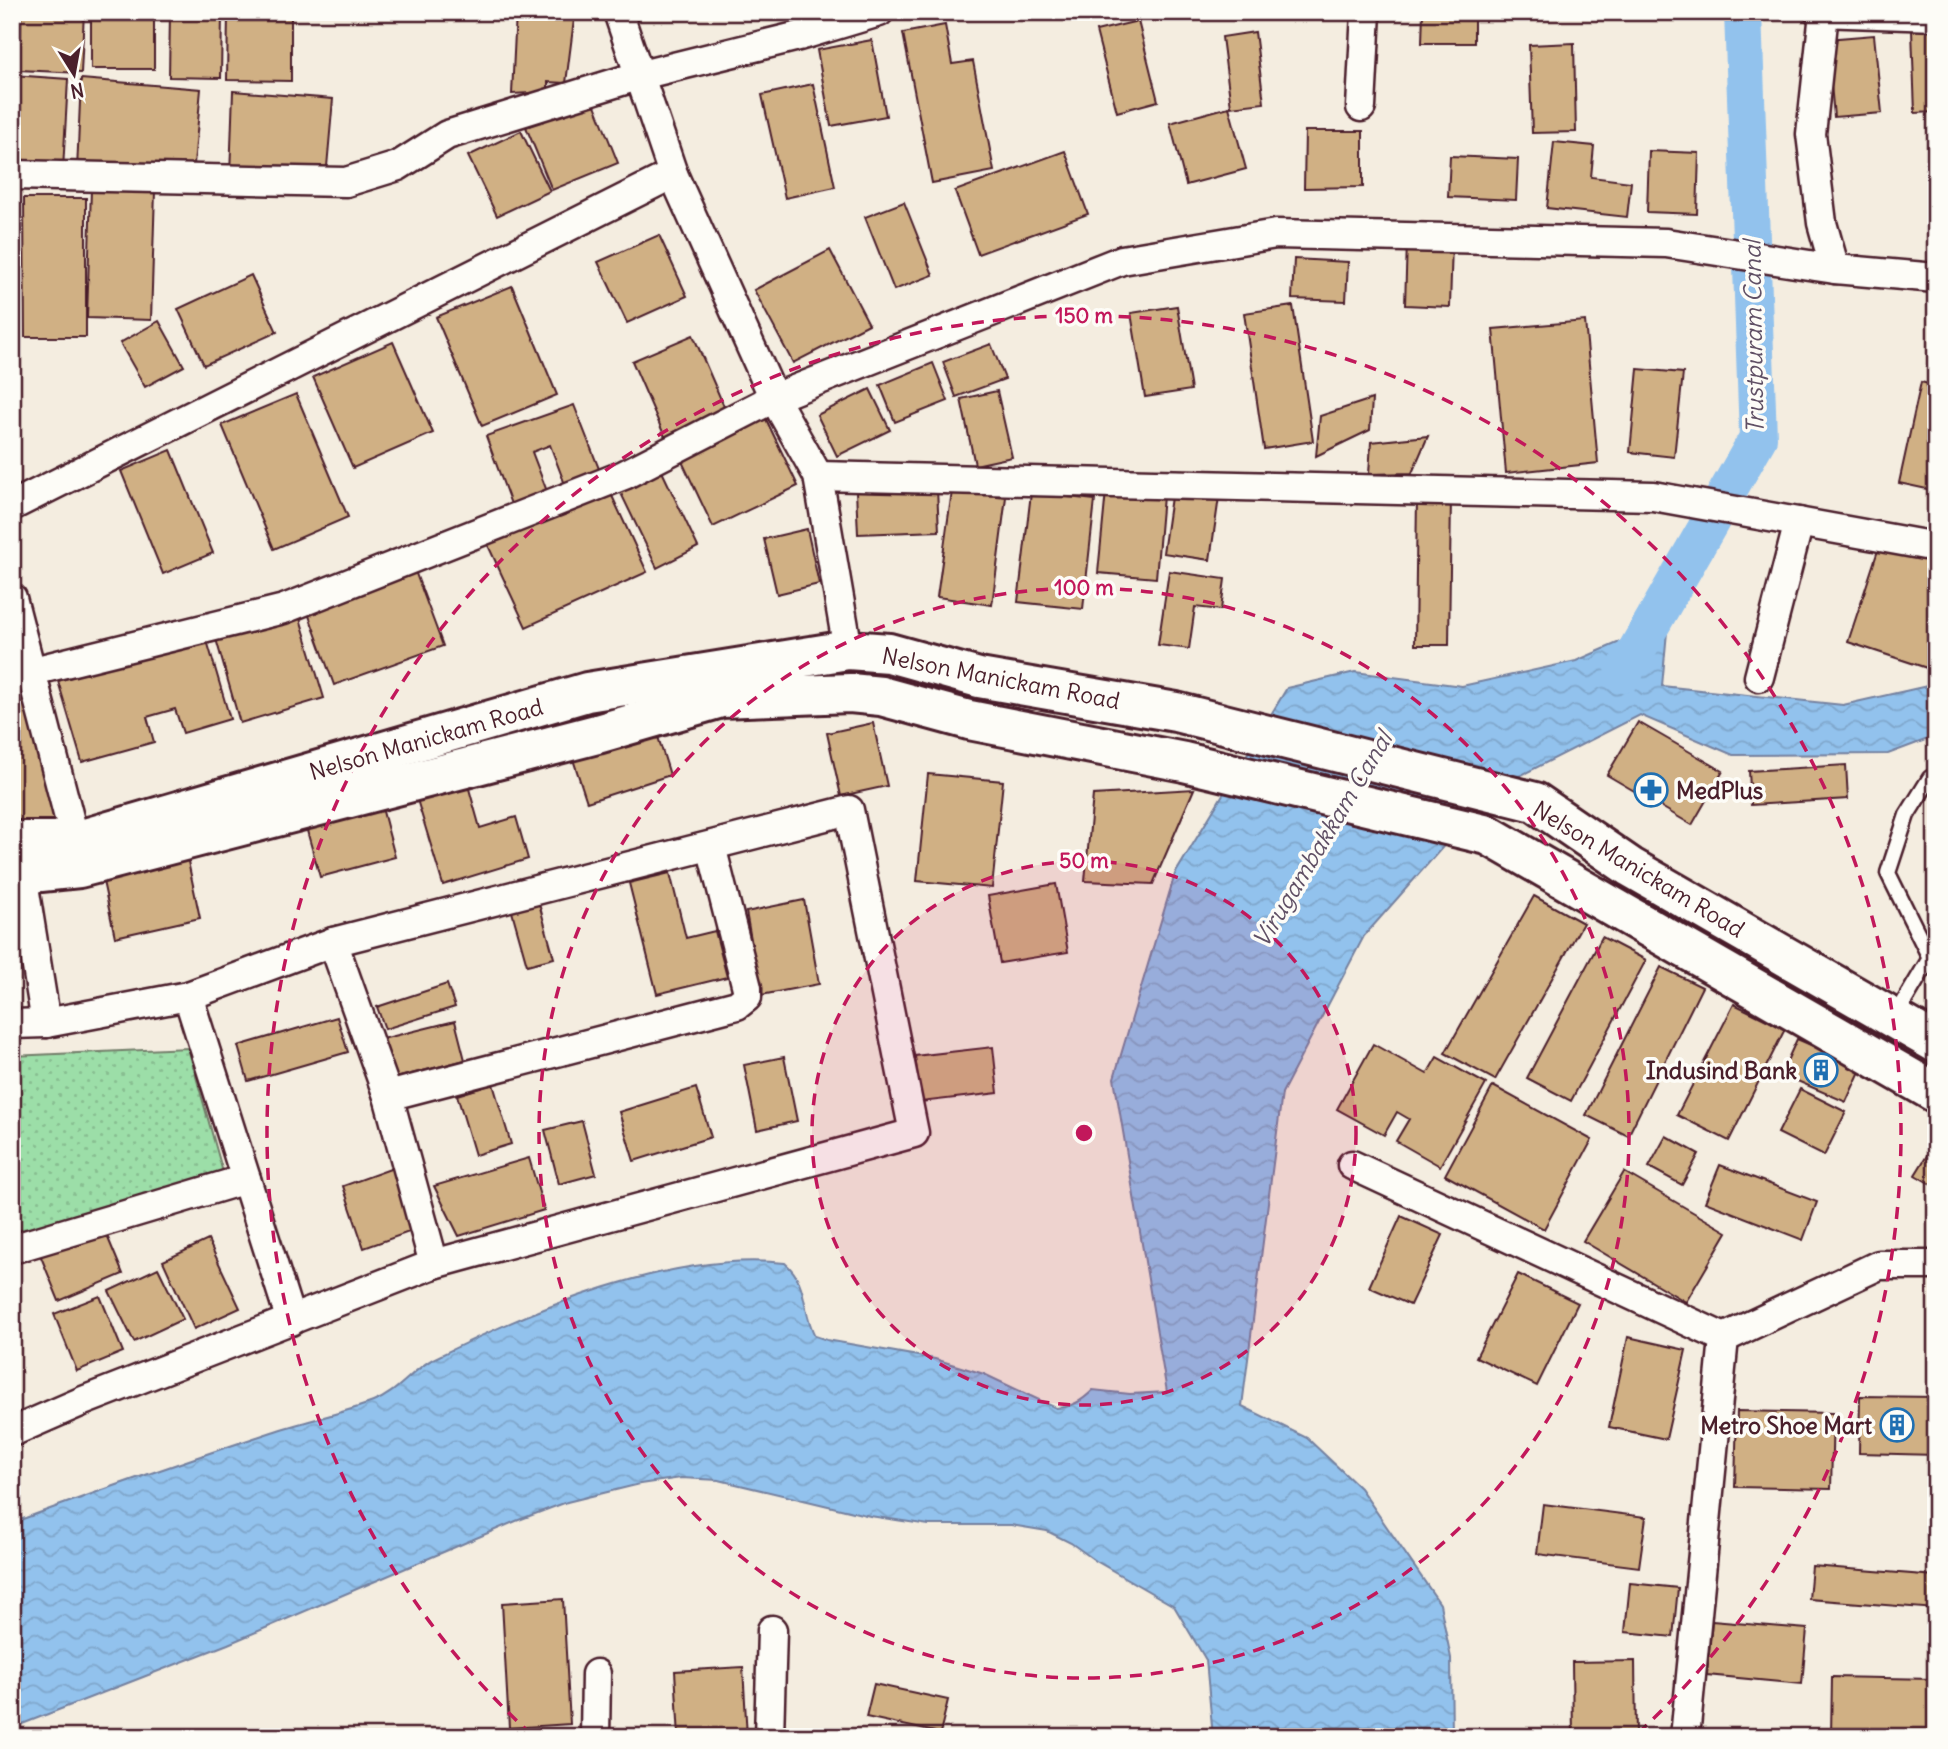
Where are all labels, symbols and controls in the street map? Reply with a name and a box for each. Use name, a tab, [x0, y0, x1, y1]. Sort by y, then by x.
north arrow	[38, 38, 108, 108]
text: N	[69, 78, 86, 104]
water label: Trustpuram Canal	[1736, 236, 1770, 434]
text: 150 m	[1055, 302, 1113, 329]
text: 100 m	[1054, 574, 1114, 601]
street label: Nelson Manickam Road	[880, 641, 1122, 715]
street label: Nelson Manickam Road	[306, 692, 546, 786]
water label: Virugambakkam Canal	[1246, 723, 1400, 952]
pharmacy icon: MedPlus	[1632, 771, 1670, 809]
place label: MedPlus	[1676, 776, 1763, 805]
street label: Nelson Manickam Road	[1528, 794, 1750, 944]
text: 50 m	[1059, 847, 1109, 874]
building icon: Indusind Bank	[1802, 1051, 1840, 1089]
place label: Indusind Bank	[1646, 1056, 1797, 1085]
centre of rings	[1072, 1121, 1096, 1145]
building icon: Metro Shoe Mart	[1878, 1406, 1916, 1444]
place label: Metro Shoe Mart	[1700, 1411, 1872, 1440]

